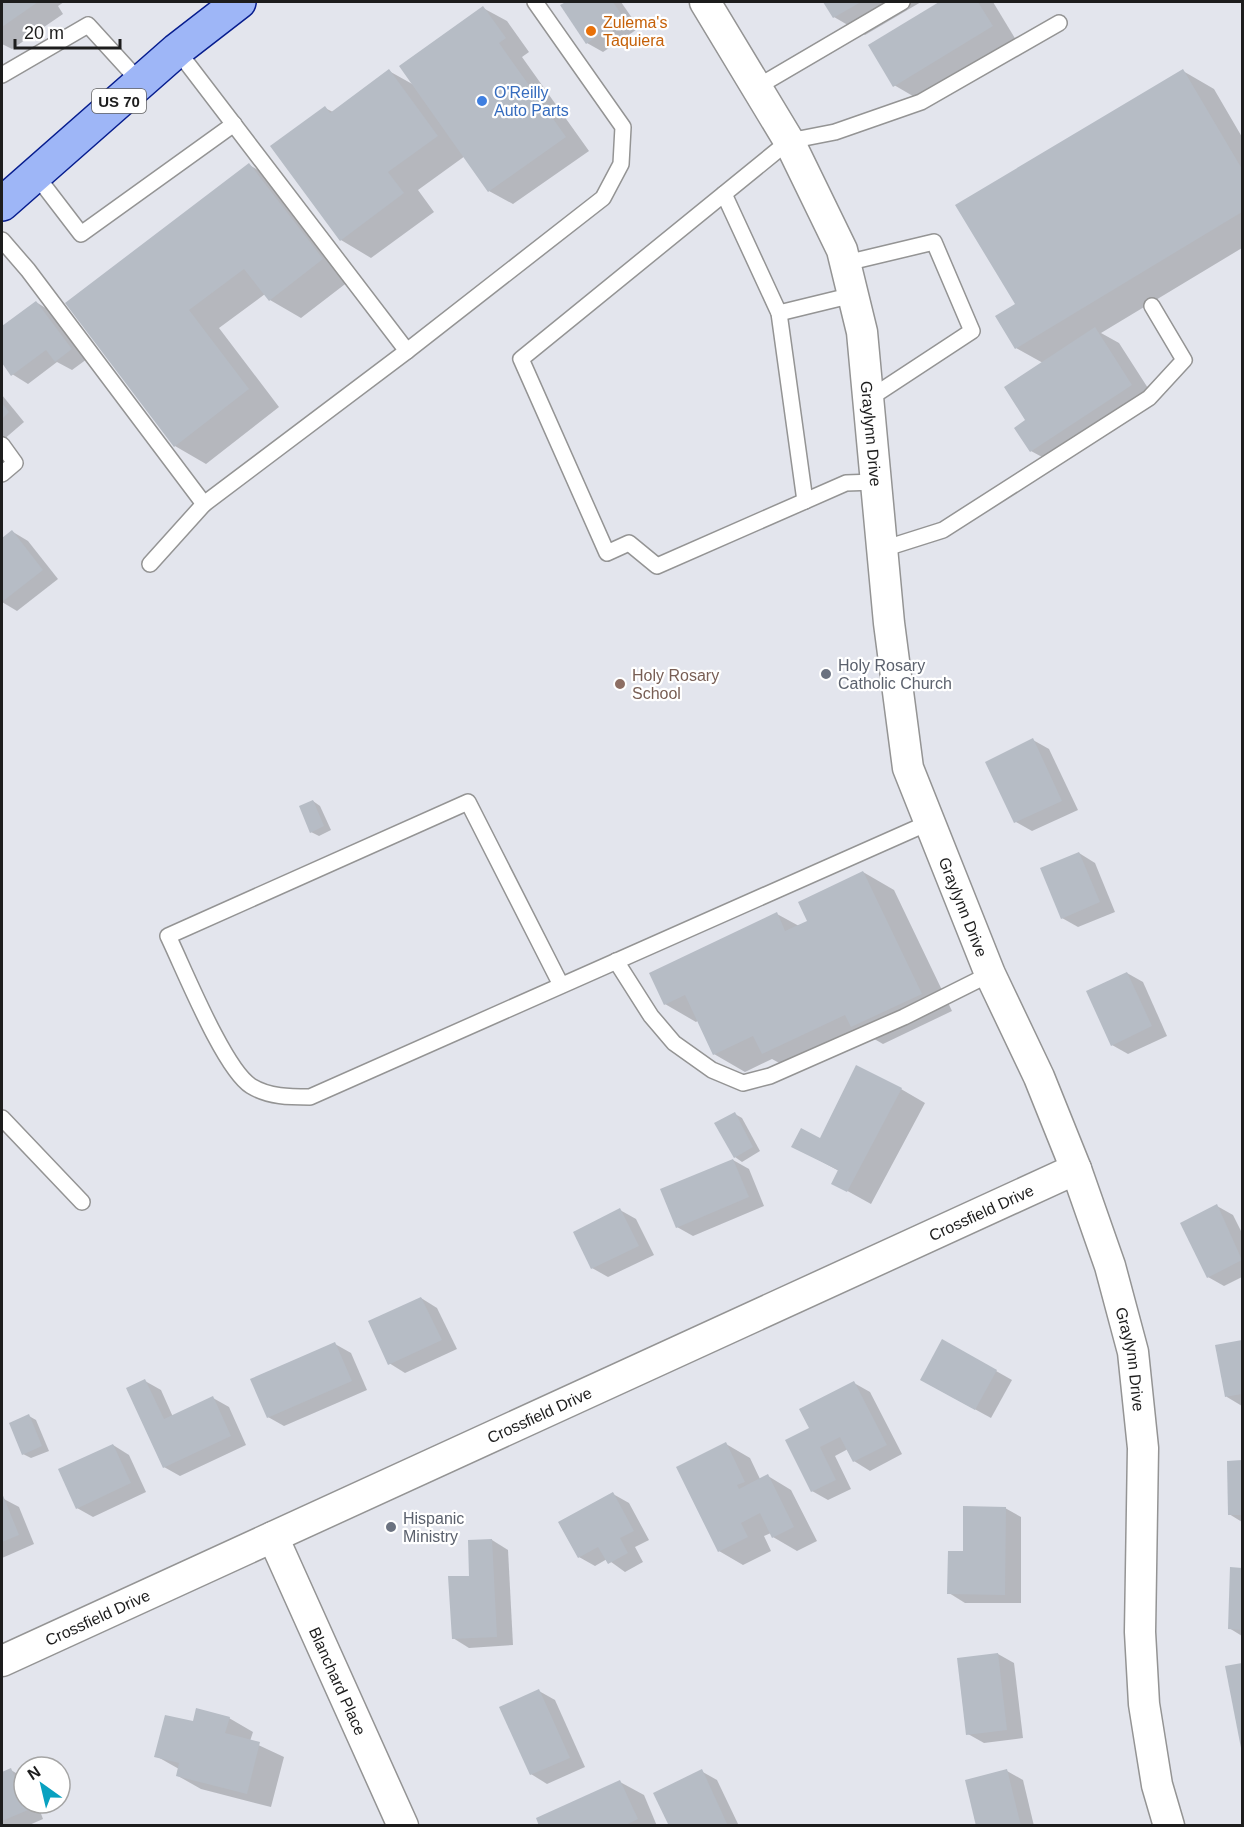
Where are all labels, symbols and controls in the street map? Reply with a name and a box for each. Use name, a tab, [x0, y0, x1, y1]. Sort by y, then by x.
scale bar	[15, 12, 120, 50]
place label: Zulema's Taquiera	[603, 14, 667, 49]
text: 20 m	[24, 23, 64, 43]
marker: Zulema's Taquiera	[584, 24, 598, 38]
place label: O'Reilly Auto Parts	[494, 84, 569, 119]
road number: US 70	[92, 89, 146, 113]
marker: O'Reilly Auto Parts	[475, 94, 489, 108]
street label: Graylynn Drive	[858, 380, 885, 487]
place label: Holy Rosary Catholic Church	[838, 657, 952, 692]
place label: Holy Rosary School	[632, 667, 719, 702]
marker: Holy Rosary Catholic Church	[819, 667, 833, 681]
marker: Holy Rosary School	[613, 677, 627, 691]
street label: Graylynn Drive	[936, 855, 991, 959]
street label: Crossfield Drive	[926, 1181, 1036, 1244]
street label: Graylynn Drive	[1113, 1305, 1148, 1412]
street label: Crossfield Drive	[484, 1384, 594, 1446]
place label: Hispanic Ministry	[403, 1510, 464, 1545]
marker: Hispanic Ministry	[384, 1520, 398, 1534]
street label: Crossfield Drive	[43, 1586, 152, 1649]
street label: Blanchard Place	[306, 1624, 370, 1738]
north arrow	[12, 1755, 72, 1815]
text: N	[24, 1763, 43, 1783]

